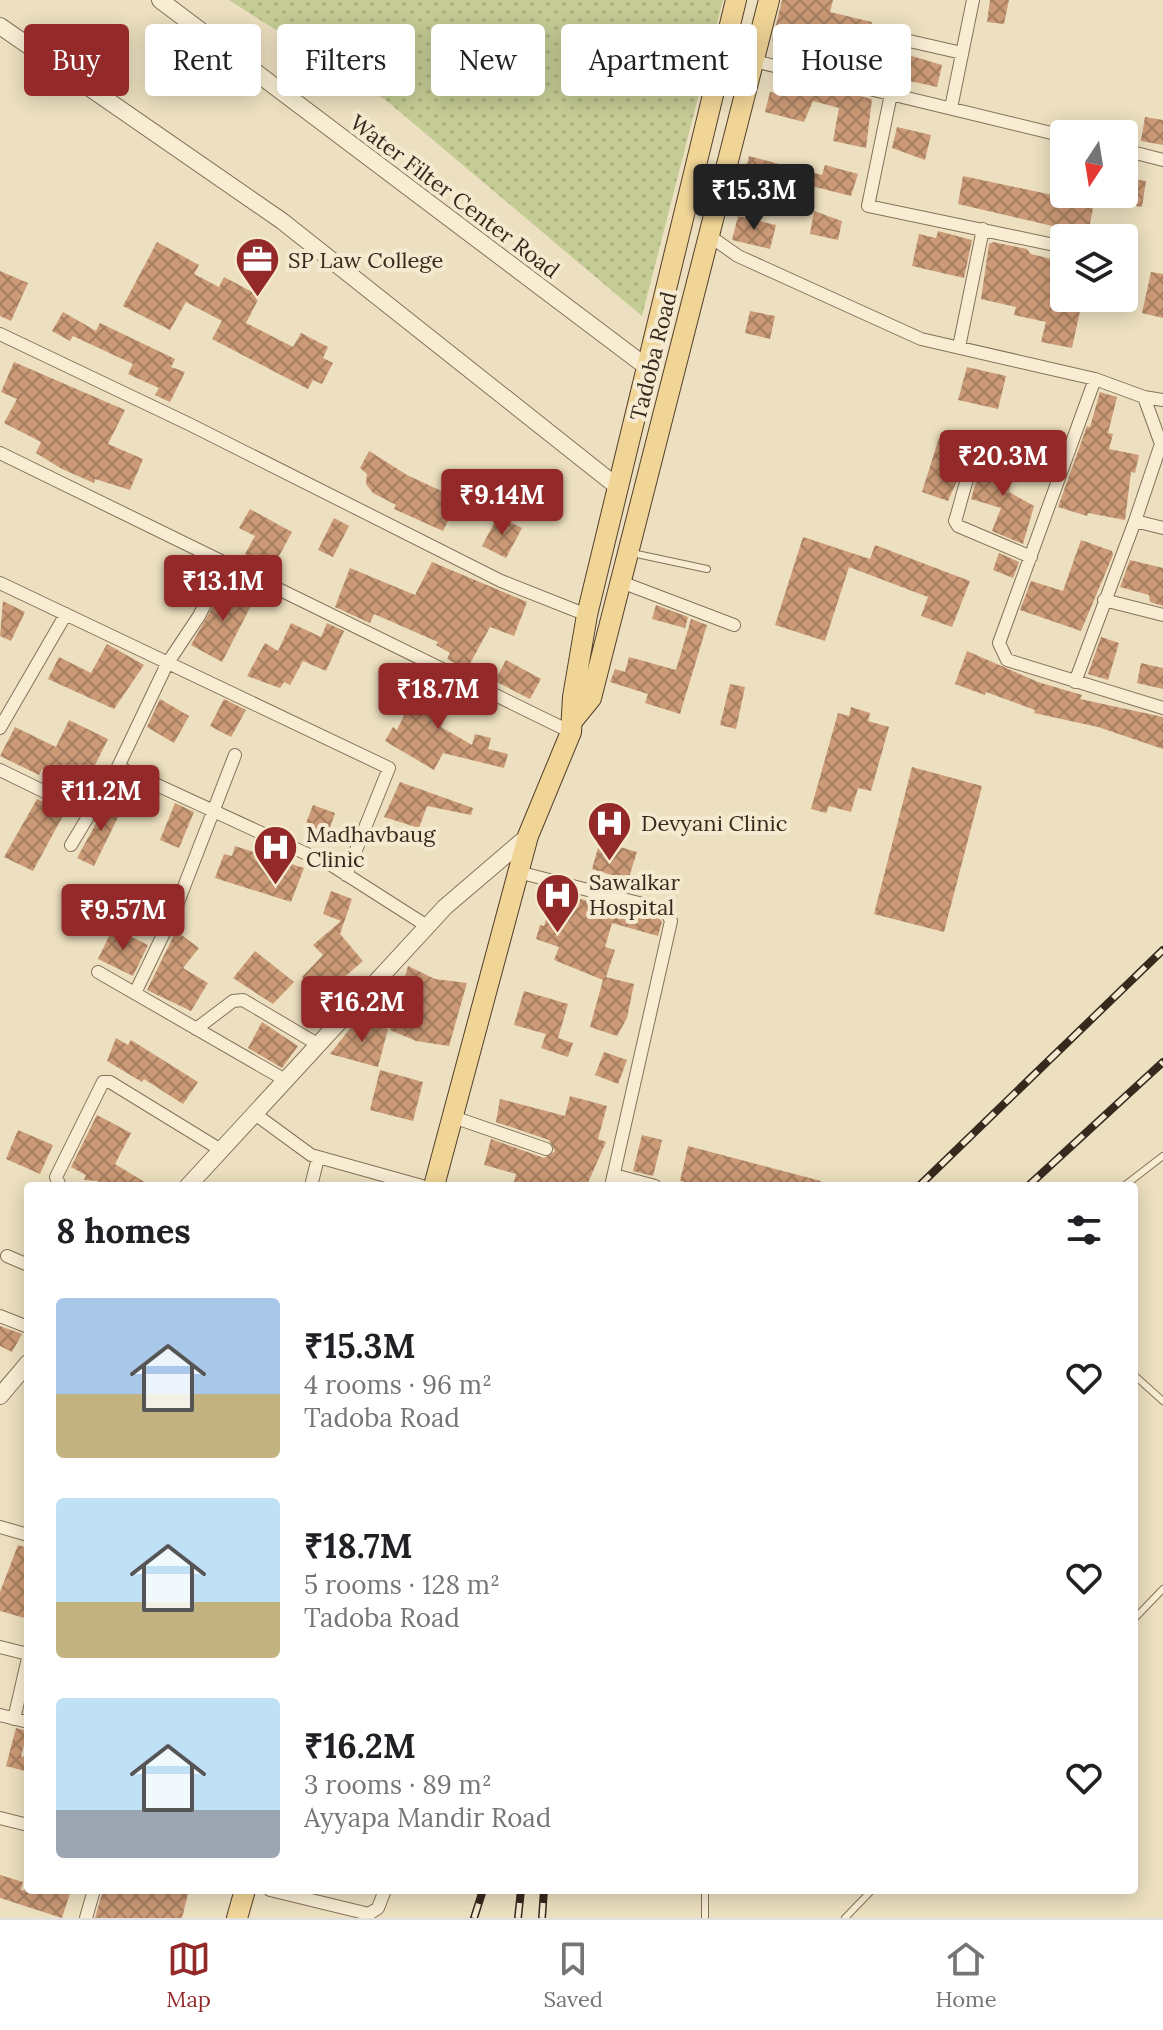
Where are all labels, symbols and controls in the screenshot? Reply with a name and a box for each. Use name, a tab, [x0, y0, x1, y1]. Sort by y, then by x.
chip: Buy	[24, 24, 129, 96]
chip: Rent	[145, 24, 261, 96]
chip: Filters	[277, 24, 415, 96]
chip: New	[431, 24, 545, 96]
chip: Apartment	[561, 24, 757, 96]
chip: House	[773, 24, 911, 96]
street label: Water Filter Center Road	[345, 108, 565, 284]
north arrow	[1050, 120, 1138, 208]
map controls	[1050, 120, 1138, 312]
pin: ₹15.3M	[689, 164, 819, 232]
text: ₹15.3M	[711, 173, 797, 206]
button: layers	[1050, 224, 1138, 312]
office icon: SP Law College	[233, 236, 281, 299]
place label: SP Law College	[288, 246, 443, 274]
street label: Tadoba Road	[623, 289, 683, 423]
pin: ₹20.3M	[938, 430, 1068, 498]
text: ₹20.3M	[958, 439, 1048, 472]
pin: ₹9.14M	[437, 469, 567, 537]
text: ₹9.14M	[459, 478, 545, 511]
pin: ₹13.1M	[158, 555, 288, 623]
text: ₹13.1M	[182, 564, 264, 597]
pin: ₹18.7M	[373, 663, 503, 731]
text: ₹18.7M	[396, 672, 480, 705]
pin: ₹11.2M	[36, 765, 166, 833]
text: ₹11.2M	[60, 774, 142, 807]
hospital icon: Devyani Clinic	[586, 799, 634, 862]
place label: Devyani Clinic	[641, 809, 787, 837]
place label: Madhavbaug Clinic	[306, 820, 436, 873]
hospital icon: Madhavbaug Clinic	[251, 823, 299, 886]
place label: Sawalkar Hospital	[589, 868, 680, 921]
hospital icon: Sawalkar Hospital	[534, 871, 582, 934]
pin: ₹9.57M	[58, 884, 188, 952]
text: ₹9.57M	[80, 893, 167, 926]
pin: ₹16.2M	[297, 976, 427, 1044]
text: ₹16.2M	[319, 985, 405, 1018]
icon: filters	[1062, 1208, 1106, 1252]
text: 8 homes	[56, 1209, 191, 1252]
text: ₹15.3M	[304, 1324, 416, 1367]
icon: home	[120, 1330, 216, 1426]
icon: heart	[1062, 1356, 1106, 1400]
text: 4 rooms · 96 m²	[304, 1368, 492, 1401]
text: Tadoba Road	[304, 1401, 460, 1434]
text: ₹18.7M	[304, 1524, 413, 1567]
icon: home	[120, 1530, 216, 1626]
icon: heart	[1062, 1556, 1106, 1600]
text: 5 rooms · 128 m²	[304, 1568, 500, 1601]
text: Tadoba Road	[304, 1601, 460, 1634]
text: ₹16.2M	[304, 1724, 416, 1767]
icon: home	[120, 1730, 216, 1826]
icon: heart	[1062, 1756, 1106, 1800]
text: 3 rooms · 89 m²	[304, 1768, 492, 1801]
text: Ayyapa Mandir Road	[304, 1801, 551, 1834]
tab: Map	[166, 1937, 211, 2013]
tab: Saved	[543, 1937, 603, 2013]
tab: Home	[936, 1937, 997, 2013]

